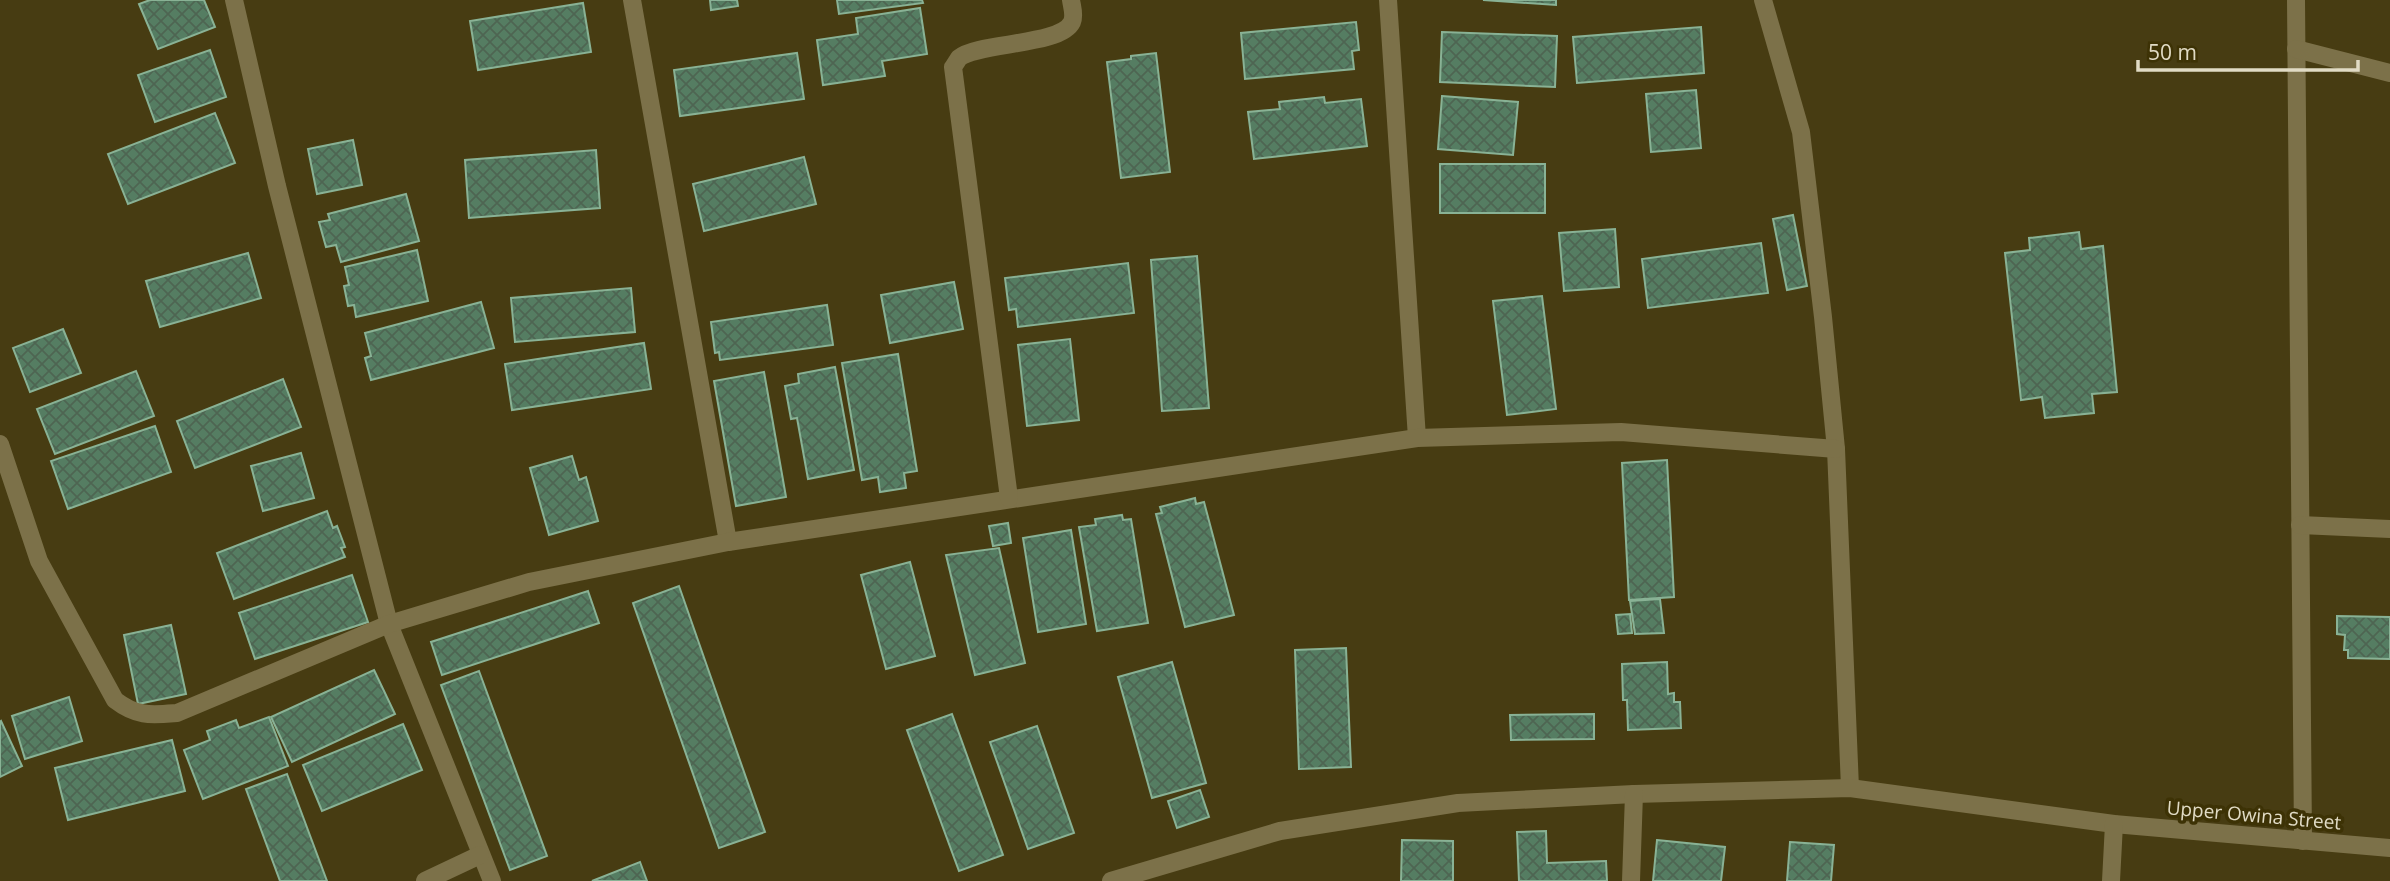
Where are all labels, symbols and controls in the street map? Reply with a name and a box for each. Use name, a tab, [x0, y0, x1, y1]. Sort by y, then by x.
scale bar	[2138, 28, 2358, 72]
text: 50 m	[2148, 38, 2197, 66]
street label: Upper Owina Street	[2166, 794, 2343, 836]

